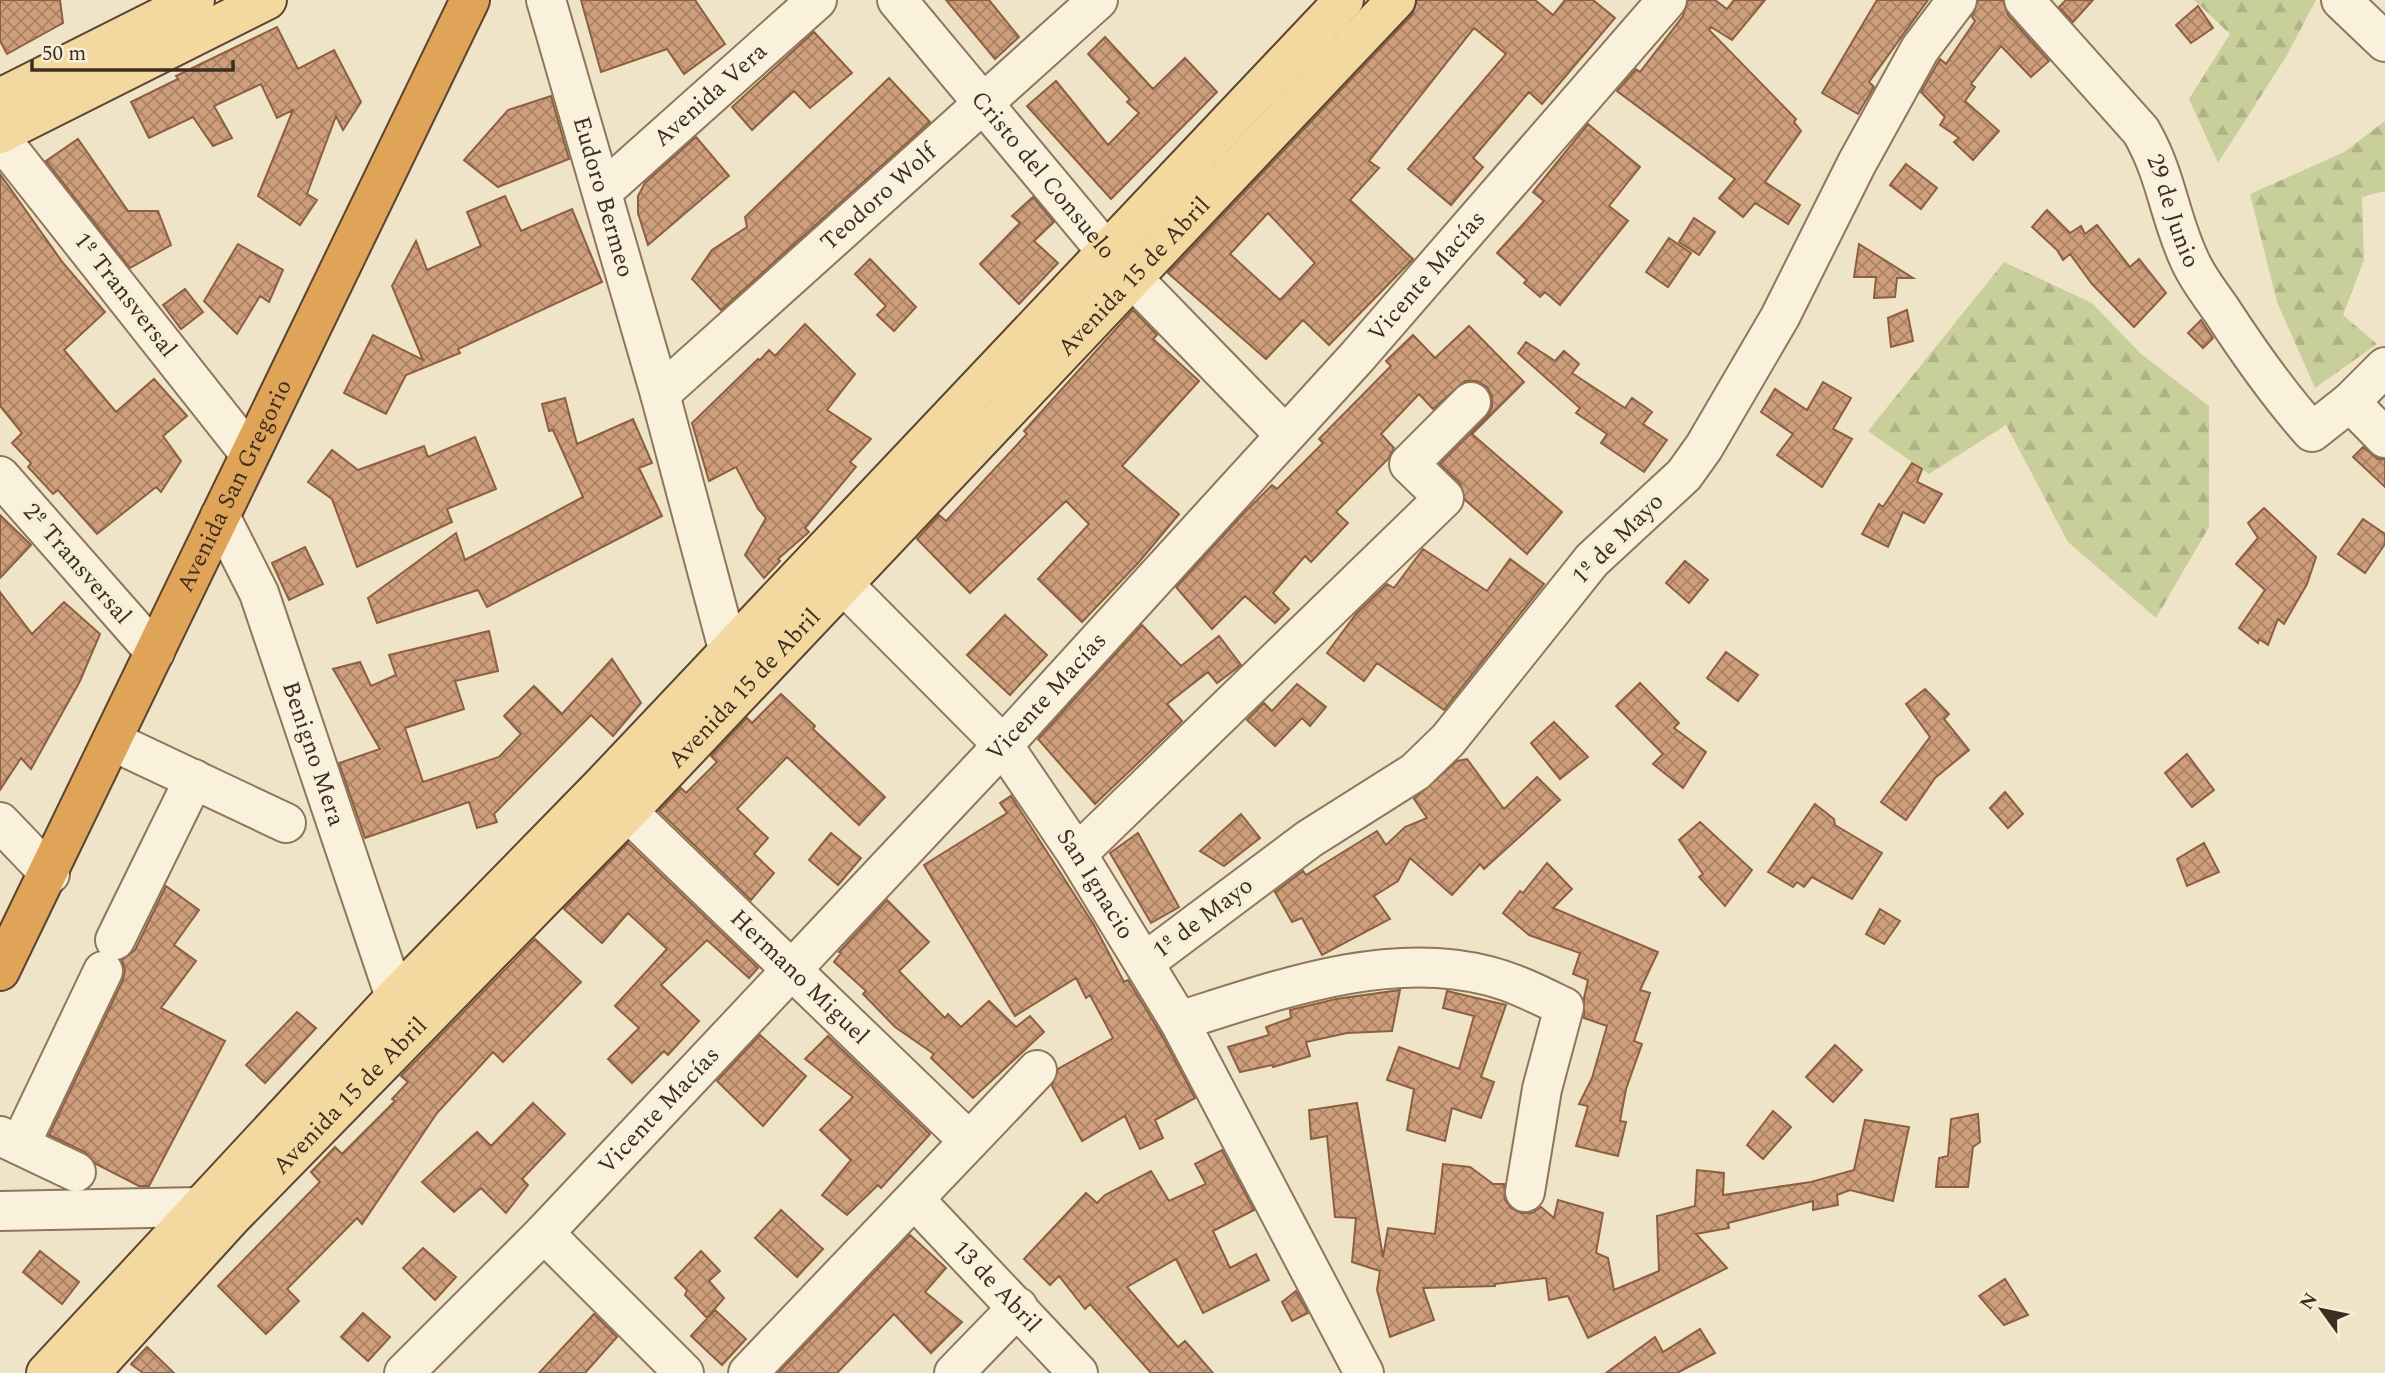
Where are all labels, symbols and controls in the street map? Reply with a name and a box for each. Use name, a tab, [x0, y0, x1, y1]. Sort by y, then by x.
scale bar	[32, 28, 233, 72]
street label: Avenida Vera	[645, 34, 776, 156]
text: 50 m	[42, 38, 86, 70]
street label: Cristo del Consuelo	[962, 83, 1124, 267]
street label: Eudoro Bermeo	[563, 112, 643, 282]
street label: Teodoro Wolf	[812, 134, 946, 260]
street label: 29 de Junio	[2137, 149, 2209, 274]
street label: Avenida 15 de Abril	[1049, 189, 1219, 365]
street label: Vicente Macías	[1360, 202, 1495, 350]
street label: 1º Transversal	[64, 225, 186, 365]
street label: Avenida San Gregorio	[168, 373, 302, 599]
street label: 1º de Mayo	[1564, 485, 1672, 593]
street label: 2º Transversal	[14, 495, 140, 633]
street label: Avenida 15 de Abril	[660, 601, 829, 777]
street label: Vicente Macías	[978, 624, 1116, 770]
street label: Benigno Mera	[272, 676, 354, 831]
street label: San Ignacio	[1047, 821, 1143, 947]
street label: 1º de Mayo	[1145, 868, 1261, 968]
street label: Hermano Miguel	[721, 901, 877, 1053]
street label: Avenida 15 de Abril	[264, 1009, 436, 1183]
street label: Vicente Macías	[590, 1038, 729, 1183]
street label: 13 de Abril	[944, 1232, 1050, 1341]
north arrow	[2287, 1275, 2357, 1345]
text: N	[2293, 1287, 2325, 1316]

